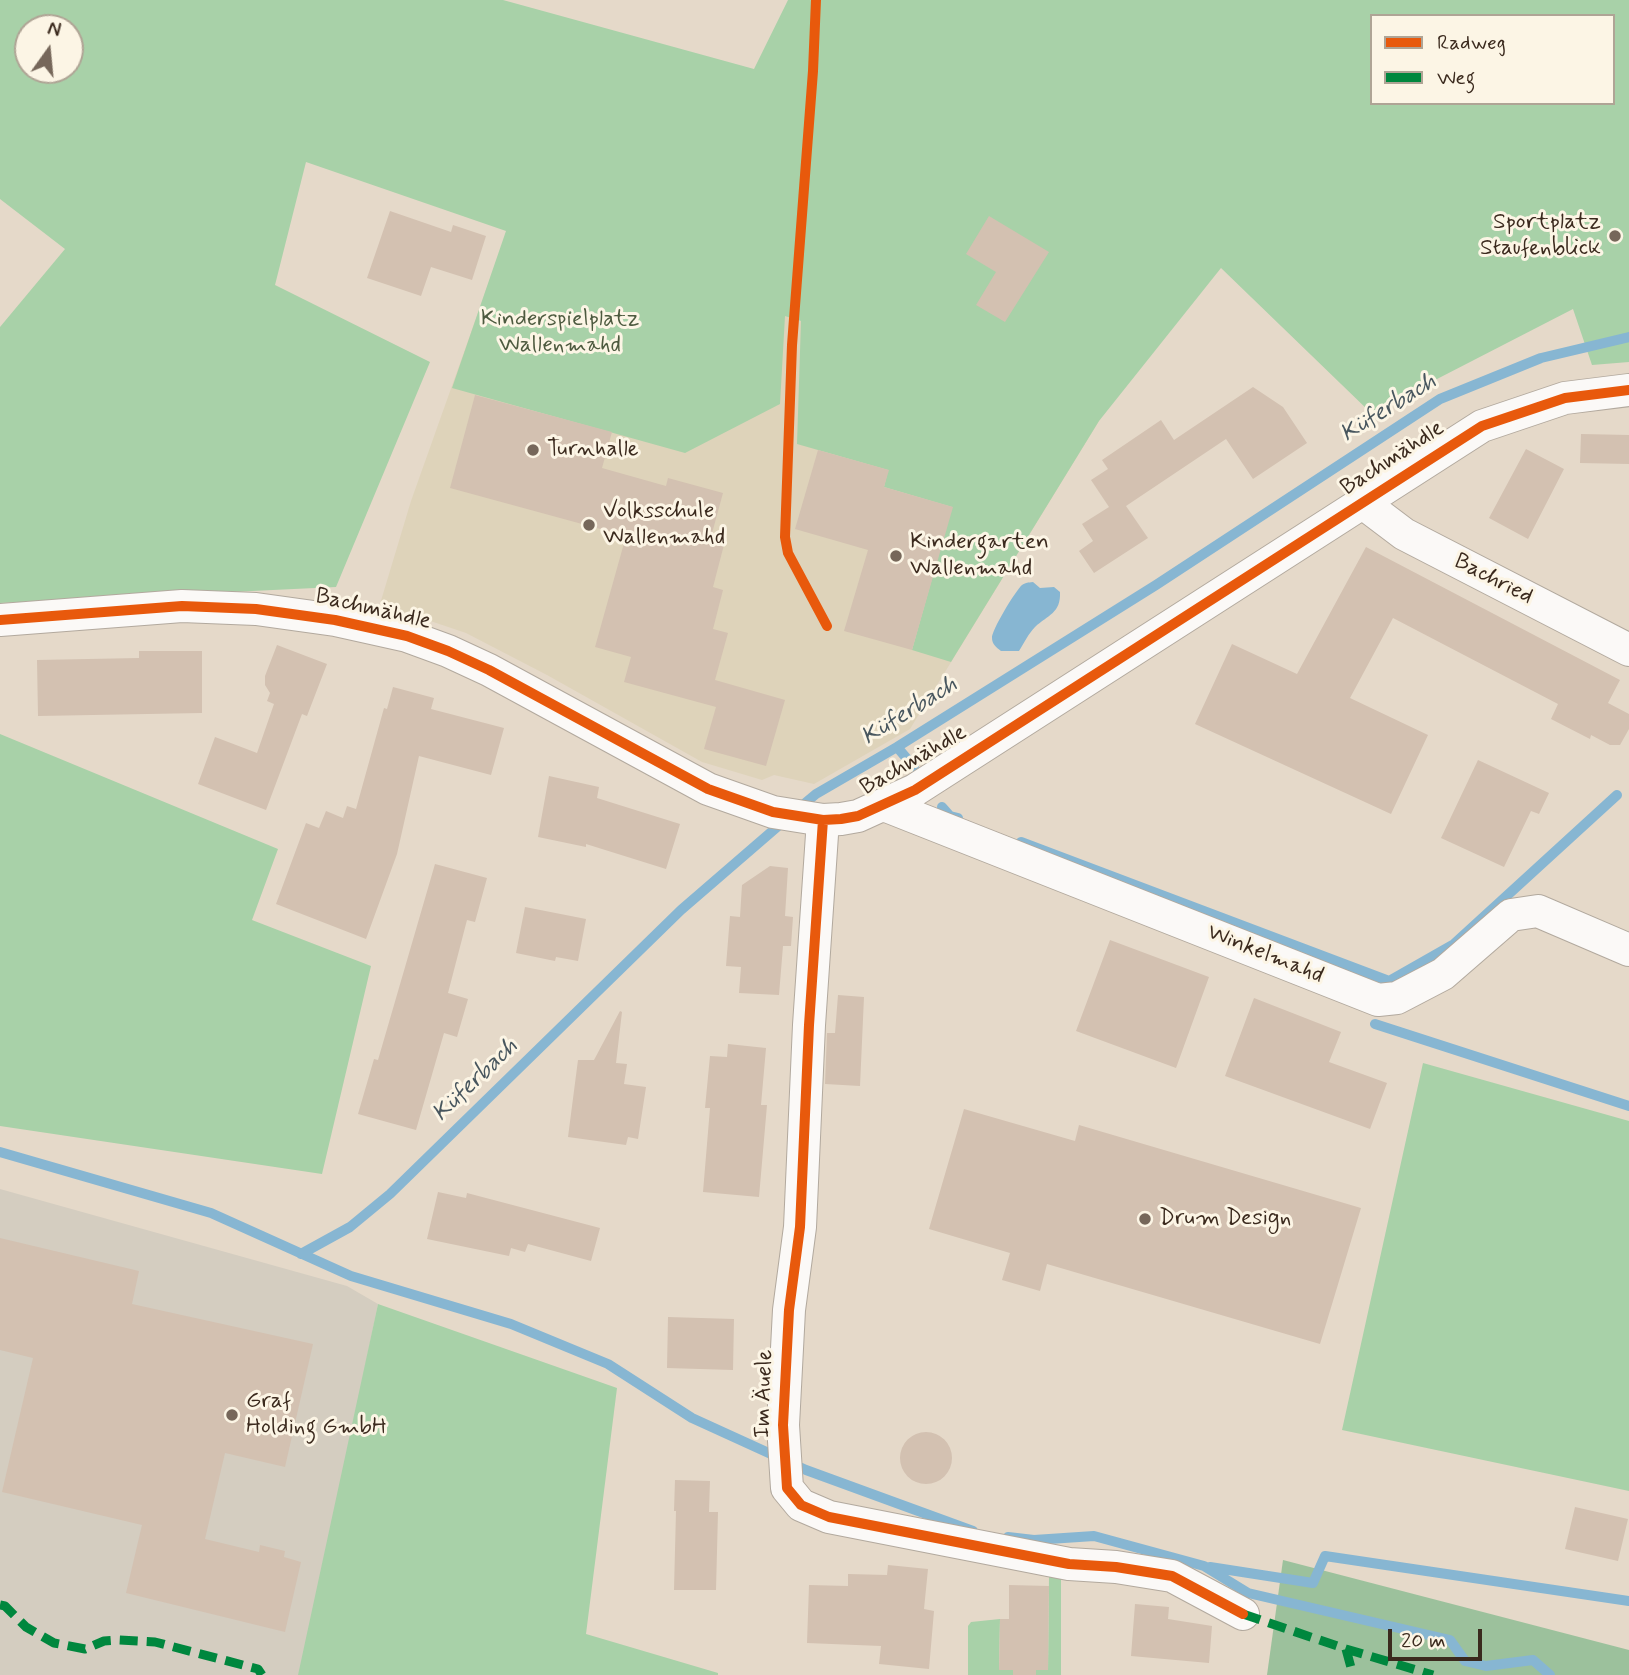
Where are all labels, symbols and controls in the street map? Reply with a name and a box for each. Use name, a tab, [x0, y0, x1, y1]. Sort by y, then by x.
north arrow	[14, 14, 84, 84]
legend	[1370, 14, 1615, 105]
text: N	[45, 16, 63, 44]
text: Radweg	[1437, 29, 1506, 57]
text: Weg	[1437, 64, 1475, 92]
place label: Sportplatz Staufenblick	[1480, 209, 1601, 263]
marker: Sportplatz Staufenblick	[1607, 228, 1623, 244]
park label: Kinderspielplatz Wallenmahd	[481, 306, 639, 360]
water label: Küferbach	[1336, 368, 1442, 450]
street label: Bachmähdle	[1336, 415, 1450, 503]
place label: Turnhalle	[547, 436, 639, 464]
marker: Turnhalle	[525, 442, 541, 458]
place label: Volksschule Wallenmahd	[603, 498, 725, 552]
marker: Volksschule Wallenmahd	[581, 517, 597, 533]
place label: Kindergarten Wallenmahd	[910, 529, 1049, 583]
marker: Kindergarten Wallenmahd	[888, 548, 904, 564]
street label: Bachried	[1449, 548, 1537, 612]
street label: Bachmähdle	[312, 583, 434, 637]
water label: Küferbach	[857, 671, 963, 753]
street label: Bachmähdle	[856, 720, 972, 802]
street label: Winkelmahd	[1203, 919, 1327, 991]
water label: Küferbach	[427, 1033, 525, 1129]
place label: Drum Design	[1159, 1205, 1291, 1233]
marker: Drum Design	[1137, 1211, 1153, 1227]
street label: Im Äuele	[750, 1349, 780, 1439]
place label: Graf Holding GmbH	[246, 1388, 387, 1442]
marker: Graf Holding GmbH	[224, 1407, 240, 1423]
scale bar	[1391, 1616, 1486, 1660]
text: 20 m	[1401, 1627, 1446, 1655]

